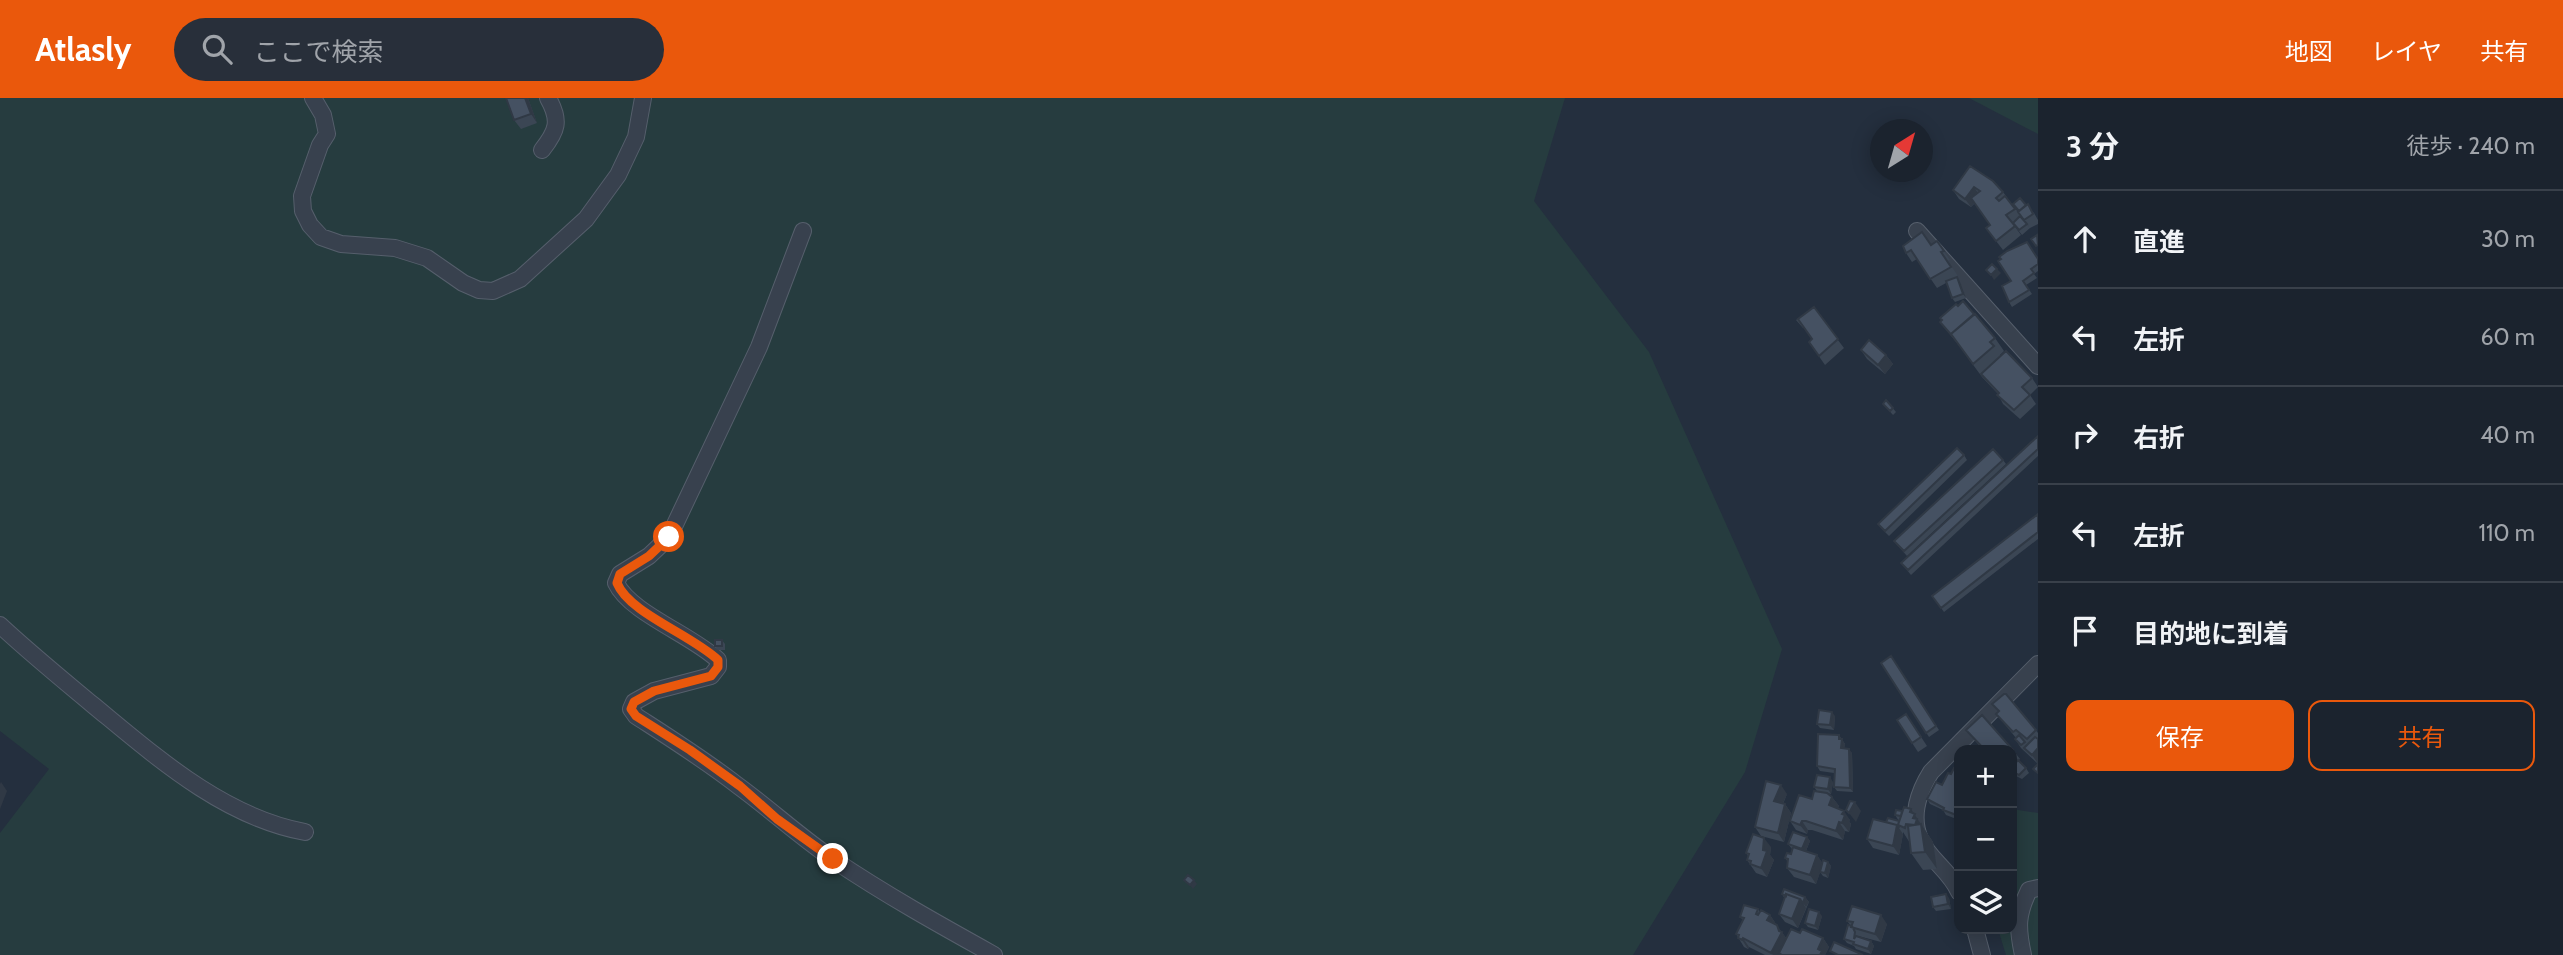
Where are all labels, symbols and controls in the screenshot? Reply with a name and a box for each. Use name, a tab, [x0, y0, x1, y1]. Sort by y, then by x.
search box	[174, 18, 664, 81]
text: Atlasly	[35, 29, 132, 69]
icon: search	[198, 30, 236, 68]
text: ここで検索	[254, 36, 384, 68]
text: 地図	[2285, 37, 2333, 66]
text: レイヤ	[2371, 37, 2442, 66]
text: 共有	[2480, 37, 2528, 66]
north arrow	[1870, 119, 1933, 182]
text: 3 分	[2066, 128, 2119, 165]
text: 徒歩 · 240 m	[2406, 132, 2535, 160]
icon: ahead	[2066, 220, 2104, 258]
text: 30 m	[2481, 225, 2535, 253]
text: 直進	[2133, 226, 2185, 258]
icon: left	[2066, 318, 2104, 356]
text: 60 m	[2481, 323, 2535, 351]
text: 左折	[2133, 324, 2185, 356]
icon: right	[2066, 416, 2104, 454]
text: 40 m	[2480, 421, 2535, 449]
text: 右折	[2133, 422, 2185, 454]
icon: left	[2066, 514, 2104, 552]
text: 110 m	[2479, 519, 2535, 547]
text: 左折	[2133, 520, 2185, 552]
route start	[653, 521, 684, 552]
icon: arrive	[2066, 612, 2104, 650]
text: 目的地に到着	[2133, 618, 2289, 650]
button: 保存	[2066, 700, 2294, 771]
button: 共有	[2308, 700, 2535, 771]
map controls	[1954, 745, 2017, 934]
button: +	[1954, 745, 2017, 808]
button: −	[1954, 808, 2017, 871]
route end	[817, 843, 848, 874]
button: layers	[1954, 871, 2017, 934]

